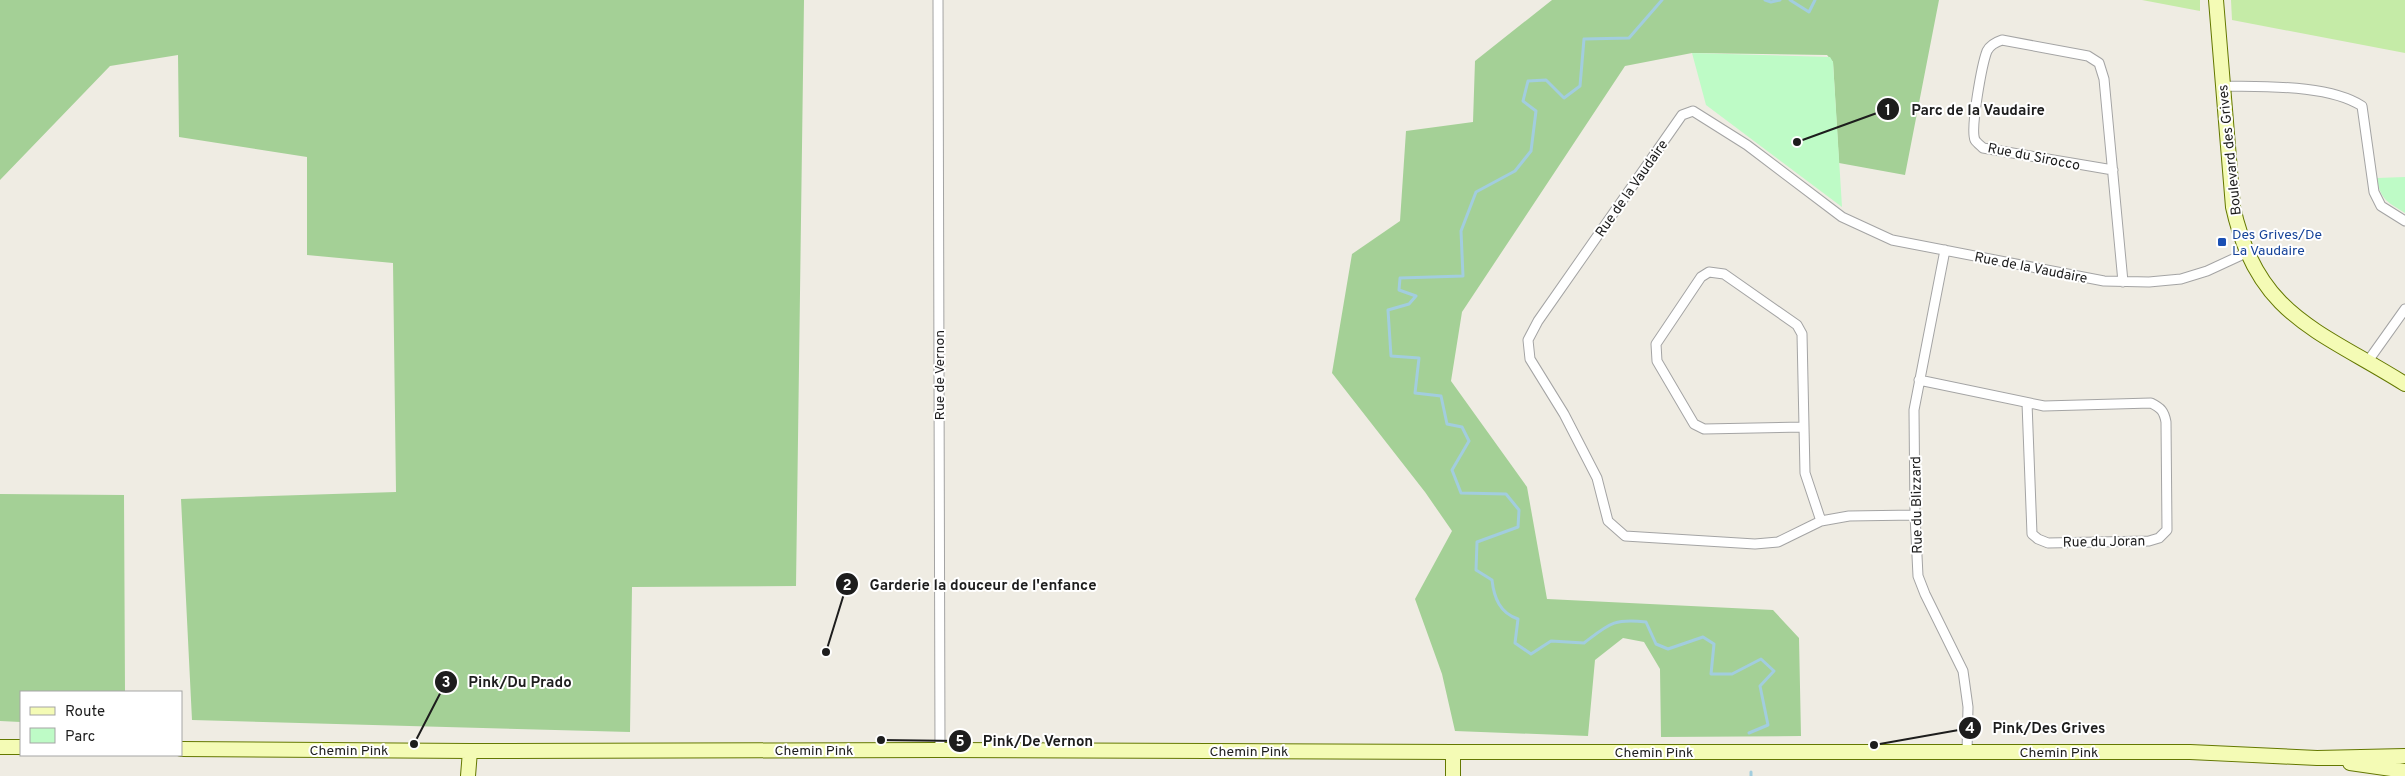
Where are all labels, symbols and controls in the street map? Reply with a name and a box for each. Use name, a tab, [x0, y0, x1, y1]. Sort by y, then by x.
street label: Boulevard des Grives	[2215, 84, 2246, 216]
callout: Parc de la Vaudaire	[1875, 94, 2055, 124]
text: 1	[1885, 102, 1891, 121]
text: Parc de la Vaudaire	[1911, 102, 2045, 121]
street label: Rue de la Vaudaire	[1592, 137, 1672, 241]
street label: Rue du Sirocco	[1986, 140, 2082, 175]
place label: Des Grives/De La Vaudaire	[2232, 227, 2322, 260]
marker: Des Grives/De La Vaudaire	[2216, 236, 2228, 248]
street label: Rue de la Vaudaire	[1973, 249, 2089, 288]
street label: Rue de Vernon	[932, 330, 949, 420]
street label: Rue du Blizzard	[1908, 456, 1927, 554]
street label: Rue du Joran	[2063, 533, 2146, 552]
callout: Garderie la douceur de l'enfance	[834, 569, 1106, 599]
text: 2	[842, 577, 852, 596]
text: Garderie la douceur de l'enfance	[869, 577, 1097, 596]
callout: Pink/Du Prado	[434, 667, 582, 697]
text: 3	[442, 674, 451, 693]
text: Pink/Du Prado	[468, 674, 572, 693]
legend	[20, 691, 182, 756]
text: Route	[65, 703, 105, 722]
callout: Pink/Des Grives	[1957, 713, 2116, 743]
text: 4	[1965, 720, 1975, 739]
text: Pink/Des Grives	[1992, 720, 2106, 739]
callout: Pink/De Vernon	[948, 726, 1104, 756]
text: Parc	[65, 728, 95, 747]
text: 5	[955, 733, 965, 752]
text: Pink/De Vernon	[983, 733, 1093, 752]
street label: Chemin Pink	[309, 743, 389, 760]
street label: Chemin Pink	[774, 743, 854, 760]
street label: Chemin Pink	[1209, 744, 1289, 761]
street label: Chemin Pink	[1614, 745, 1694, 762]
street label: Chemin Pink	[2019, 745, 2099, 762]

